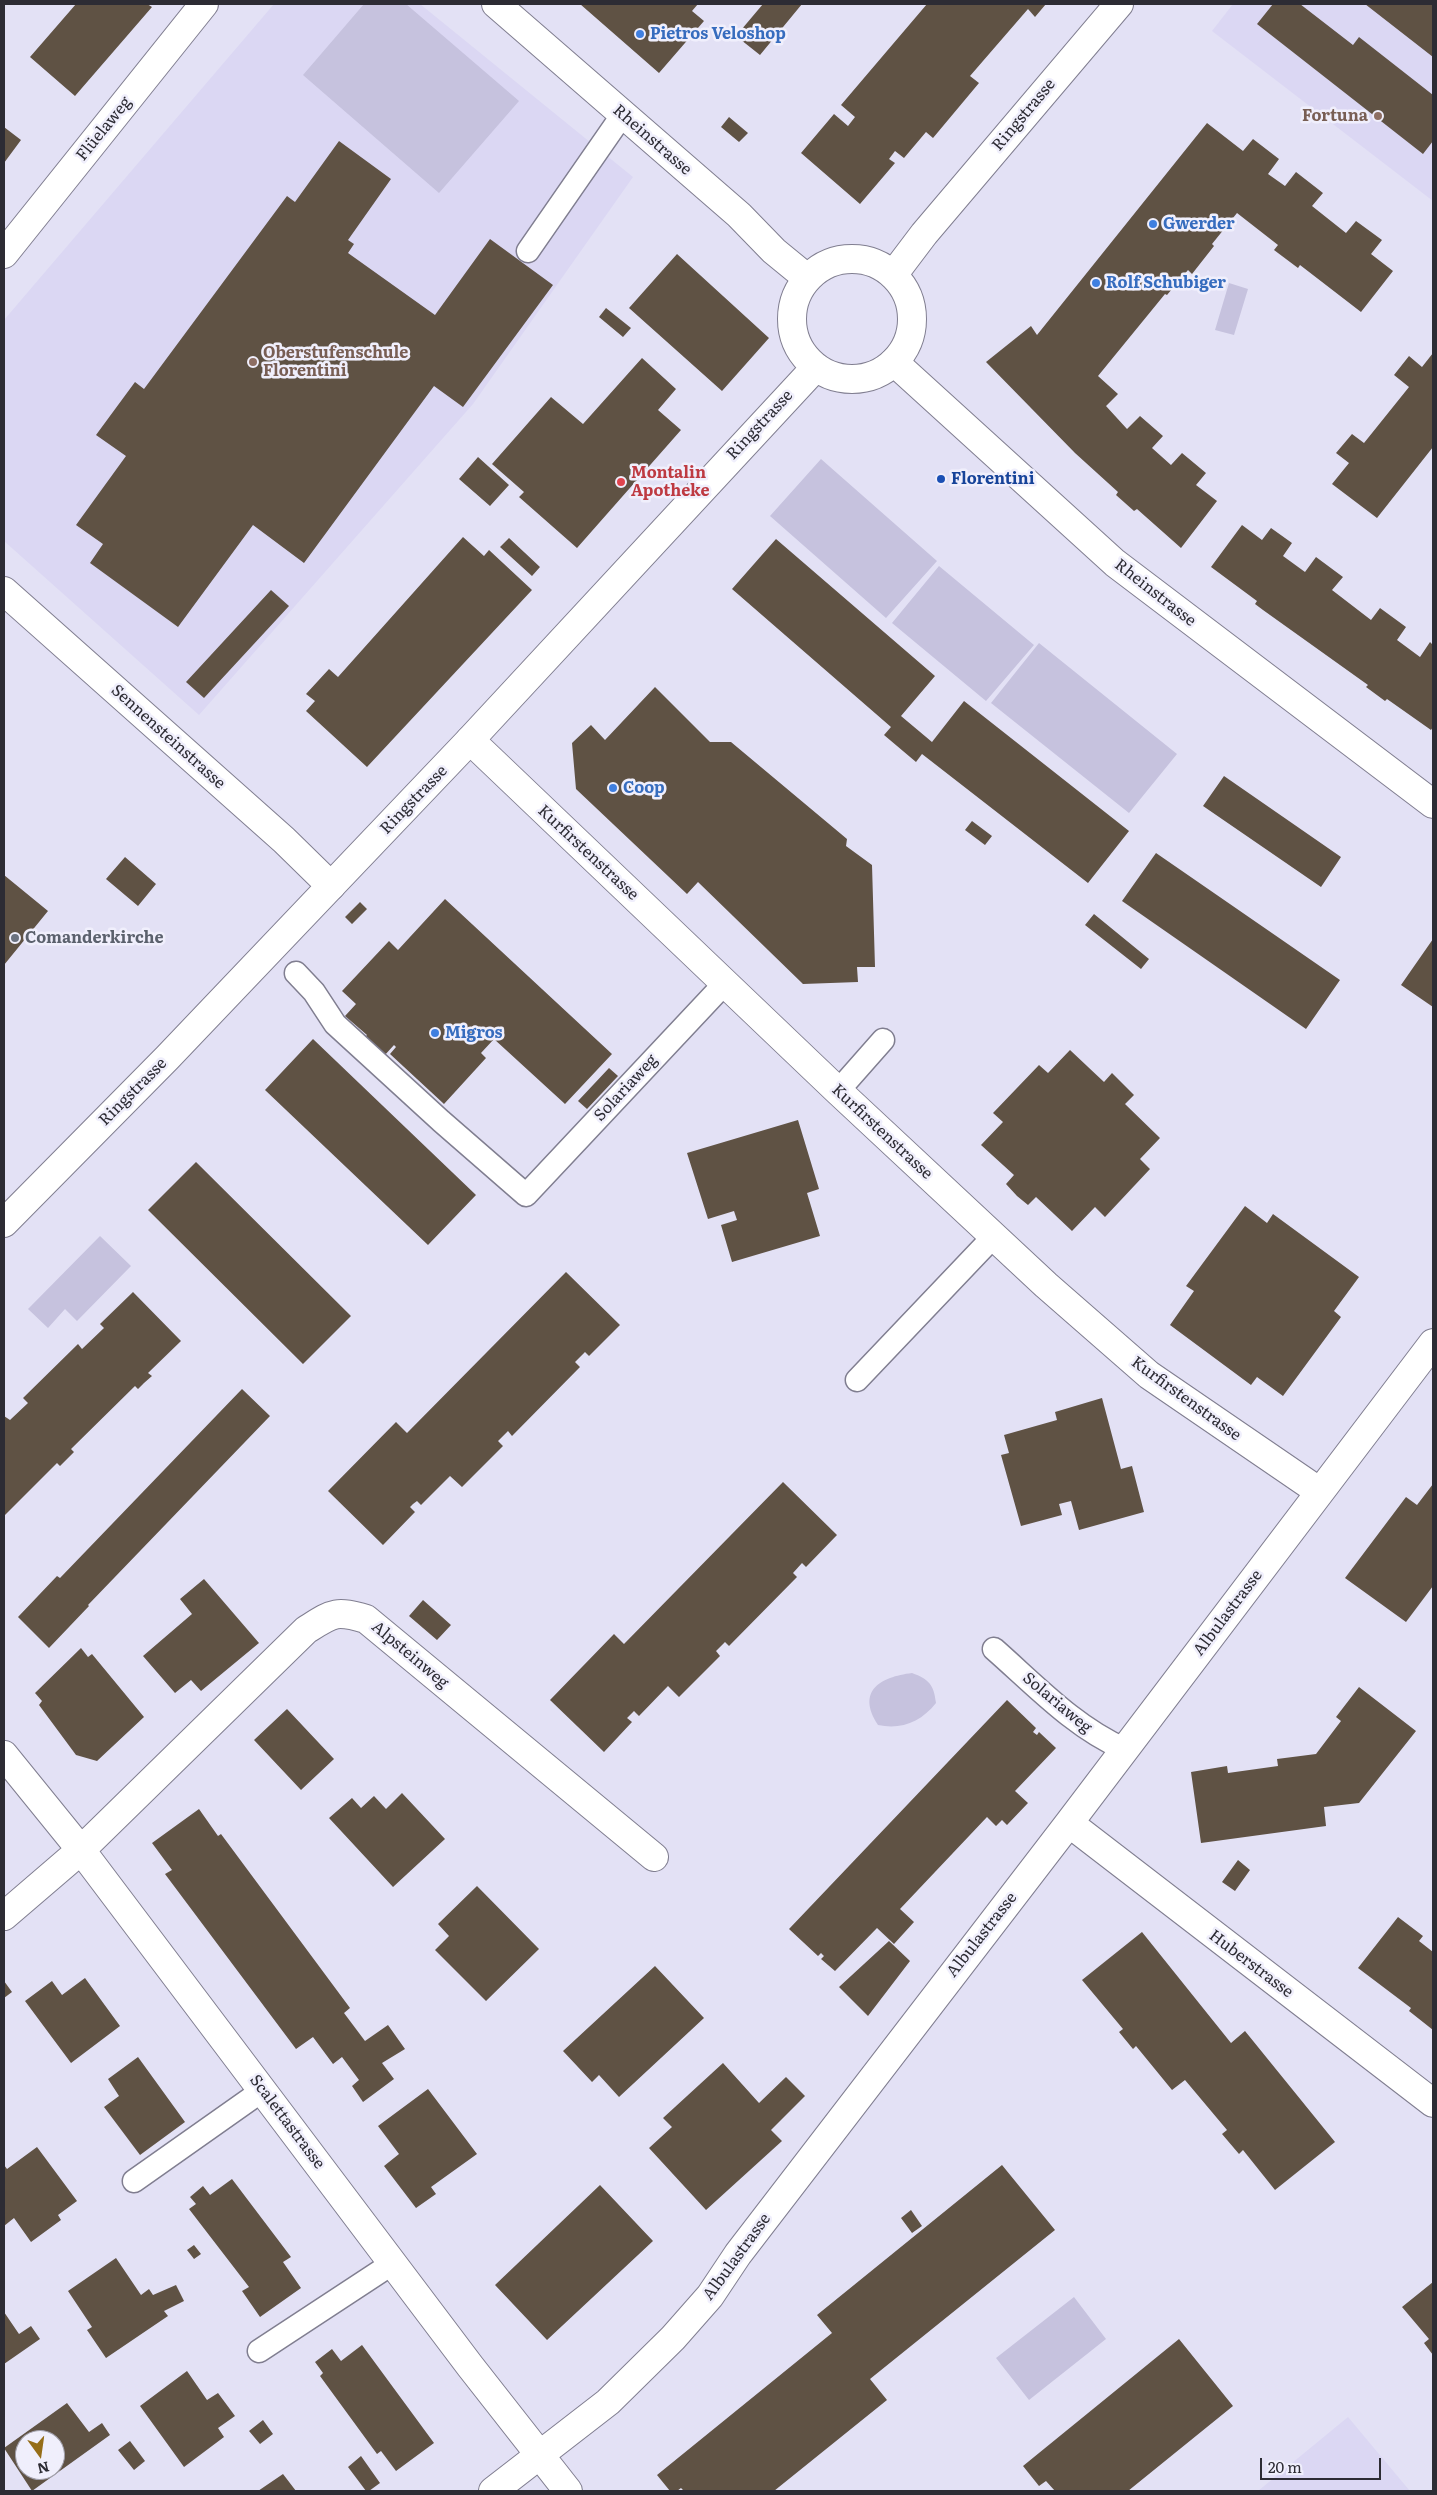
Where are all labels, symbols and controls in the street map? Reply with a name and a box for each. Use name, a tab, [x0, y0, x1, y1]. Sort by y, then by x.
place label: Pietros Veloshop	[650, 24, 786, 44]
marker: Pietros Veloshop	[634, 28, 646, 40]
street label: Ringstrasse	[988, 75, 1060, 155]
street label: Flüelaweg	[72, 93, 136, 165]
street label: Rheinstrasse	[609, 101, 695, 179]
place label: Fortuna	[1302, 106, 1368, 126]
marker: Fortuna	[1372, 110, 1384, 122]
place label: Gwerder	[1163, 214, 1235, 234]
marker: Gwerder	[1147, 218, 1159, 230]
place label: Rolf Schubiger	[1106, 273, 1226, 293]
marker: Rolf Schubiger	[1090, 277, 1102, 289]
place label: Oberstufenschule Florentini	[263, 343, 408, 381]
marker: Oberstufenschule Florentini	[247, 356, 259, 368]
street label: Ringstrasse	[723, 386, 797, 464]
place label: Montalin Apotheke	[631, 463, 710, 501]
place label: Florentini	[951, 469, 1034, 489]
marker: Florentini	[935, 473, 947, 485]
marker: Montalin Apotheke	[615, 476, 627, 488]
street label: Rheinstrasse	[1110, 555, 1200, 631]
street label: Sennensteinstrasse	[107, 681, 229, 793]
street label: Ringstrasse	[376, 762, 452, 838]
place label: Coop	[623, 778, 665, 798]
marker: Coop	[607, 782, 619, 794]
street label: Kurfirstenstrasse	[534, 801, 642, 905]
place label: Comanderkirche	[25, 928, 164, 948]
marker: Comanderkirche	[9, 932, 21, 944]
place label: Migros	[445, 1023, 503, 1043]
marker: Migros	[429, 1027, 441, 1039]
street label: Solariaweg	[590, 1051, 662, 1125]
street label: Ringstrasse	[95, 1054, 171, 1130]
street label: Kurfirstenstrasse	[828, 1080, 936, 1184]
street label: Kurfirstenstrasse	[1127, 1353, 1245, 1445]
street label: Albulastrasse	[1189, 1566, 1267, 1660]
street label: Alpsteinweg	[368, 1617, 452, 1693]
street label: Solariaweg	[1019, 1669, 1095, 1737]
street label: Albulastrasse	[943, 1889, 1021, 1981]
street label: Huberstrasse	[1205, 1926, 1297, 2002]
street label: Scalettastrasse	[245, 2071, 329, 2173]
street label: Albulastrasse	[699, 2210, 775, 2304]
north arrow	[15, 2430, 65, 2480]
scale bar	[1262, 2448, 1383, 2480]
text: 20 m	[1268, 2455, 1302, 2478]
text: N	[35, 2457, 52, 2480]

